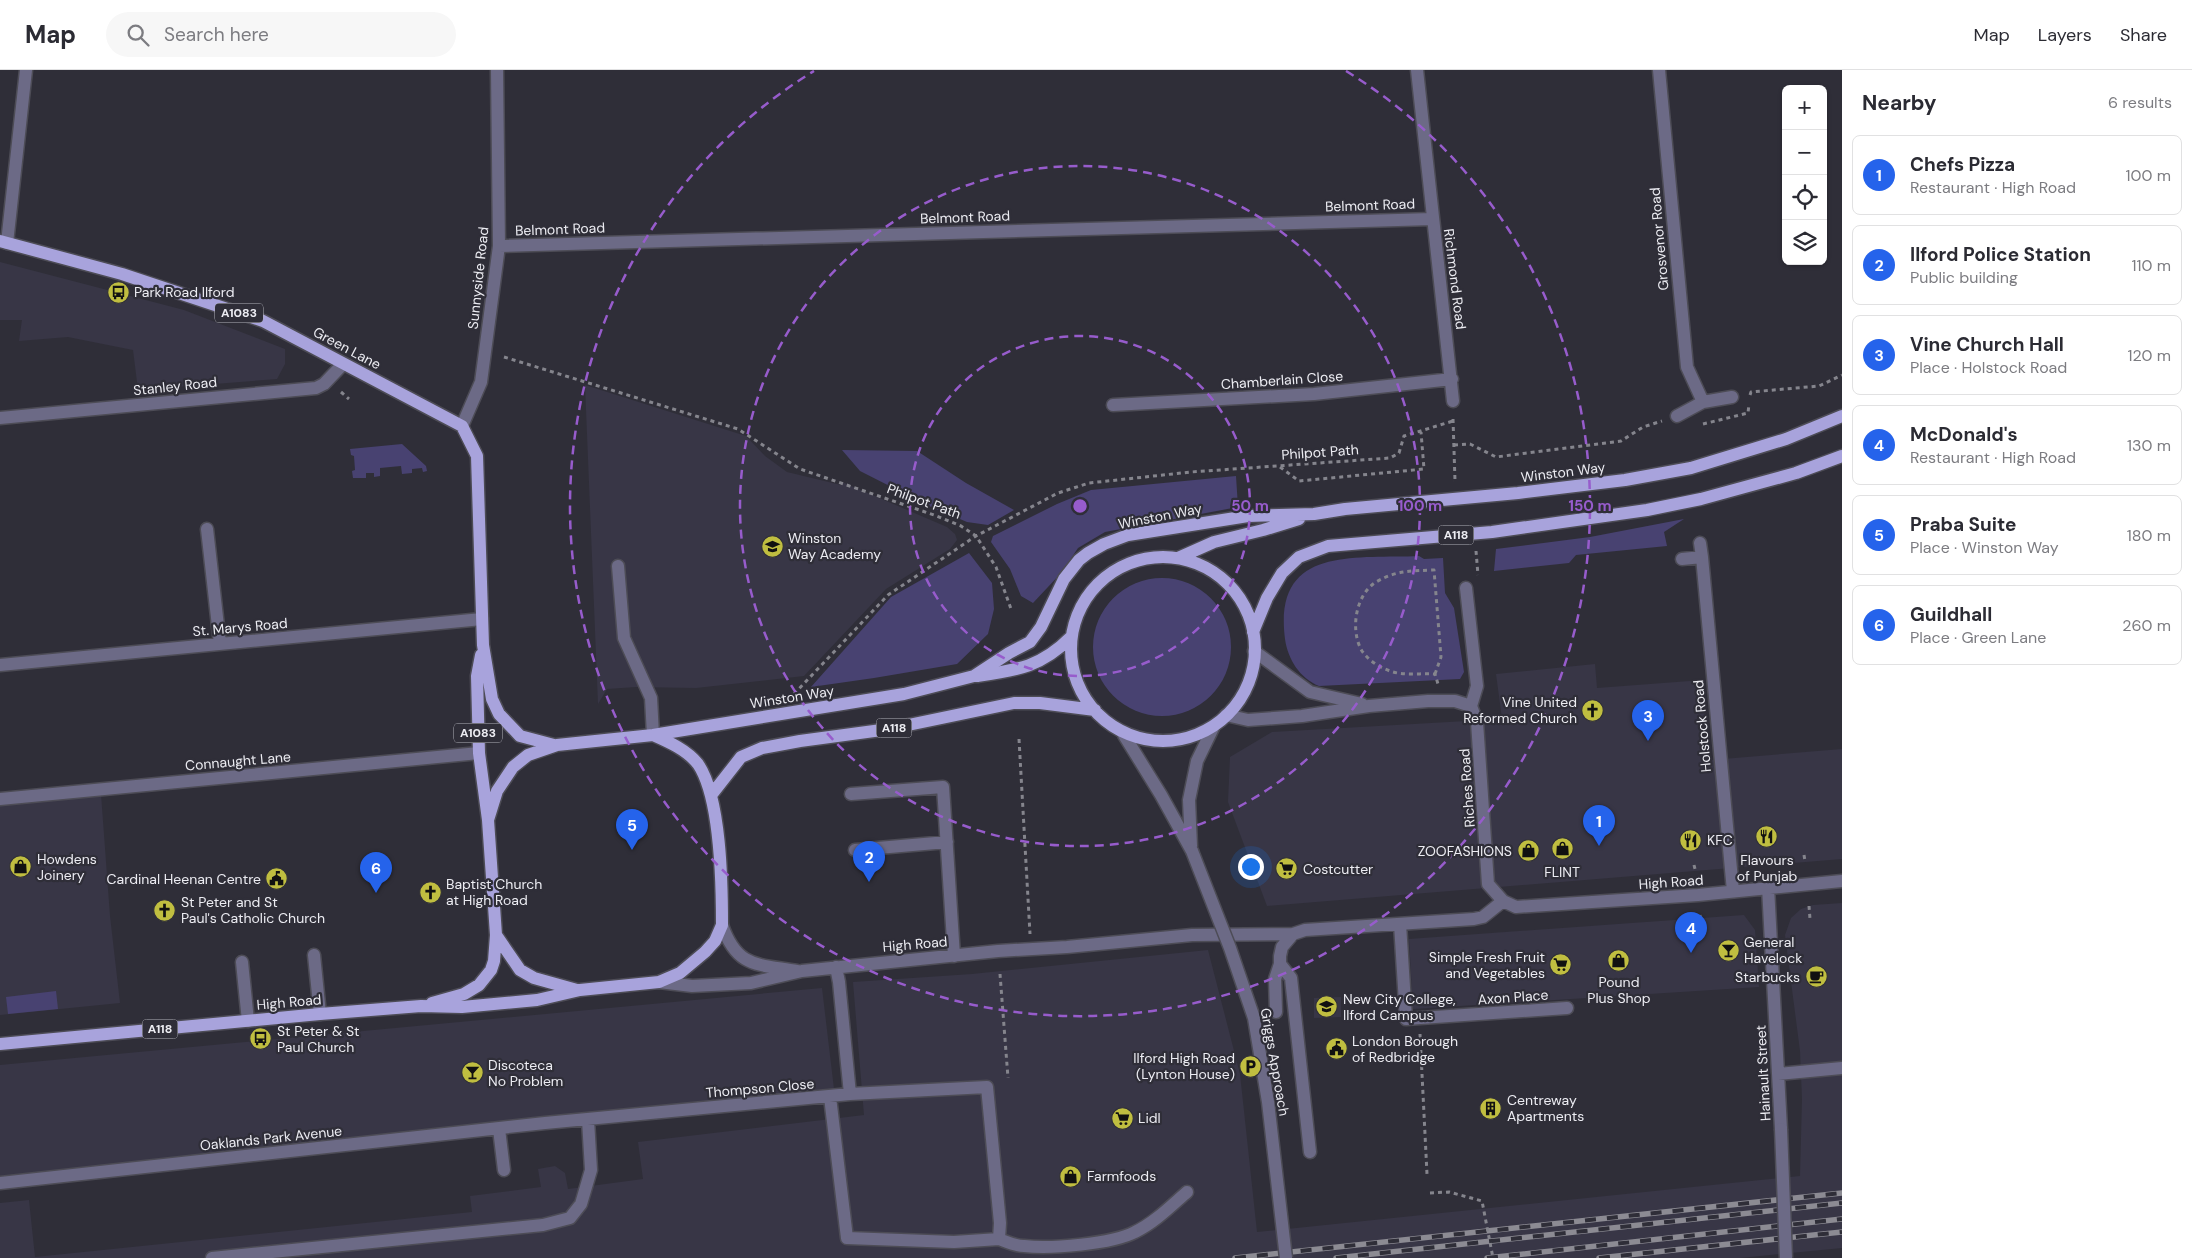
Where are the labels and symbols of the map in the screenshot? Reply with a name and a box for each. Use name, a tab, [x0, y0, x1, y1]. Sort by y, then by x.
street label: Grosvenor Road	[1646, 187, 1672, 291]
street label: Belmont Road	[1325, 194, 1415, 216]
street label: Belmont Road	[920, 206, 1010, 228]
street label: Belmont Road	[515, 218, 605, 240]
street label: Sunnyside Road	[464, 226, 492, 330]
street label: Richmond Road	[1440, 227, 1470, 331]
bus stop icon: Park Road Ilford	[106, 280, 130, 304]
place label: Park Road Ilford	[134, 283, 235, 301]
road number: A1083	[215, 304, 263, 322]
street label: Green Lane	[310, 323, 384, 373]
street label: Chamberlain Close	[1220, 367, 1344, 393]
street label: Stanley Road	[132, 373, 218, 399]
street label: Philpot Path	[1281, 440, 1359, 464]
street label: Winston Way	[1520, 458, 1607, 486]
street label: Philpot Path	[885, 479, 963, 523]
text: 50 m	[1231, 496, 1269, 516]
text: 100 m	[1398, 496, 1442, 516]
text: 150 m	[1569, 496, 1612, 516]
centre of rings	[1071, 497, 1089, 515]
street label: Winston Way	[1117, 499, 1204, 533]
road number: A118	[1438, 526, 1474, 544]
place label: Winston Way Academy	[788, 529, 881, 563]
school or university icon: Winston Way Academy	[760, 534, 784, 558]
street label: St. Marys Road	[192, 614, 288, 640]
street label: Holstock Road	[1689, 679, 1715, 773]
street label: Winston Way	[749, 681, 836, 713]
place label: Vine United Reformed Church	[1463, 693, 1577, 727]
church icon: Vine United Reformed Church	[1581, 698, 1605, 722]
pin: 3	[1632, 700, 1664, 741]
road number: A118	[876, 718, 912, 738]
road number: A1083	[454, 724, 502, 742]
street label: Connaught Lane	[184, 747, 292, 775]
street label: Riches Road	[1455, 748, 1479, 828]
pin: 1	[1583, 805, 1615, 846]
pin: 5	[616, 809, 648, 850]
restaurant icon: Flavours of Punjab	[1755, 825, 1779, 849]
restaurant icon: KFC	[1679, 828, 1703, 852]
place label: KFC	[1707, 831, 1733, 849]
shop icon: FLINT	[1550, 837, 1574, 861]
shop icon: ZOOFASHIONS	[1516, 839, 1540, 863]
pin: 2	[853, 841, 885, 882]
place label: ZOOFASHIONS	[1418, 842, 1512, 860]
place label: Howdens Joinery	[37, 850, 97, 884]
place label: Flavours of Punjab	[1737, 851, 1798, 885]
pin: 6	[360, 852, 392, 893]
your location	[1238, 854, 1264, 880]
shop icon: Howdens Joinery	[9, 855, 33, 879]
supermarket icon: Costcutter	[1275, 857, 1299, 881]
place label: Costcutter	[1303, 860, 1373, 878]
place label: FLINT	[1544, 863, 1580, 881]
public building icon: Cardinal Heenan Centre	[265, 867, 289, 891]
place label: Cardinal Heenan Centre	[107, 870, 261, 888]
street label: High Road	[1638, 871, 1704, 893]
place label: Baptist Church at High Road	[446, 875, 542, 909]
church icon: Baptist Church at High Road	[418, 880, 442, 904]
place label: St Peter and St Paul's Catholic Church	[181, 893, 325, 927]
church icon: St Peter and St Paul's Catholic Church	[153, 898, 177, 922]
pin: 4	[1675, 912, 1707, 953]
street label: High Road	[882, 932, 948, 956]
place label: General Havelock	[1744, 933, 1802, 967]
bar icon: General Havelock	[1716, 938, 1740, 962]
place label: Simple Fresh Fruit and Vegetables	[1429, 948, 1545, 982]
shop icon: Pound Plus Shop	[1607, 948, 1631, 972]
supermarket icon: Simple Fresh Fruit and Vegetables	[1549, 953, 1573, 977]
cafe icon: Starbucks	[1804, 965, 1828, 989]
place label: Starbucks	[1735, 968, 1800, 986]
place label: Pound Plus Shop	[1587, 973, 1651, 1007]
street label: Axon Place	[1477, 986, 1549, 1008]
street label: High Road	[256, 990, 322, 1014]
place label: New City College, Ilford Campus	[1343, 990, 1456, 1024]
school or university icon: New City College, Ilford Campus	[1315, 995, 1339, 1019]
street label: Griggs Approach	[1257, 1007, 1293, 1117]
road number: A118	[142, 1020, 178, 1039]
place label: St Peter & St Paul Church	[277, 1022, 360, 1056]
street label: Hainault Street	[1751, 1024, 1775, 1122]
bus stop icon: St Peter & St Paul Church	[249, 1027, 273, 1051]
place label: London Borough of Redbridge	[1352, 1032, 1458, 1066]
public building icon: London Borough of Redbridge	[1324, 1037, 1348, 1061]
place label: Ilford High Road (Lynton House)	[1133, 1049, 1235, 1083]
parking icon: Ilford High Road (Lynton House)	[1239, 1054, 1263, 1078]
place label: Discoteca No Problem	[488, 1056, 563, 1090]
bar icon: Discoteca No Problem	[460, 1061, 484, 1085]
street label: Thompson Close	[705, 1074, 815, 1102]
place label: Centreway Apartments	[1507, 1091, 1584, 1125]
building icon: Centreway Apartments	[1479, 1096, 1503, 1120]
supermarket icon: Lidl	[1110, 1106, 1134, 1130]
place label: Lidl	[1138, 1109, 1161, 1127]
street label: Oaklands Park Avenue	[199, 1122, 343, 1154]
shop icon: Farmfoods	[1059, 1164, 1083, 1188]
place label: Farmfoods	[1087, 1167, 1156, 1185]

